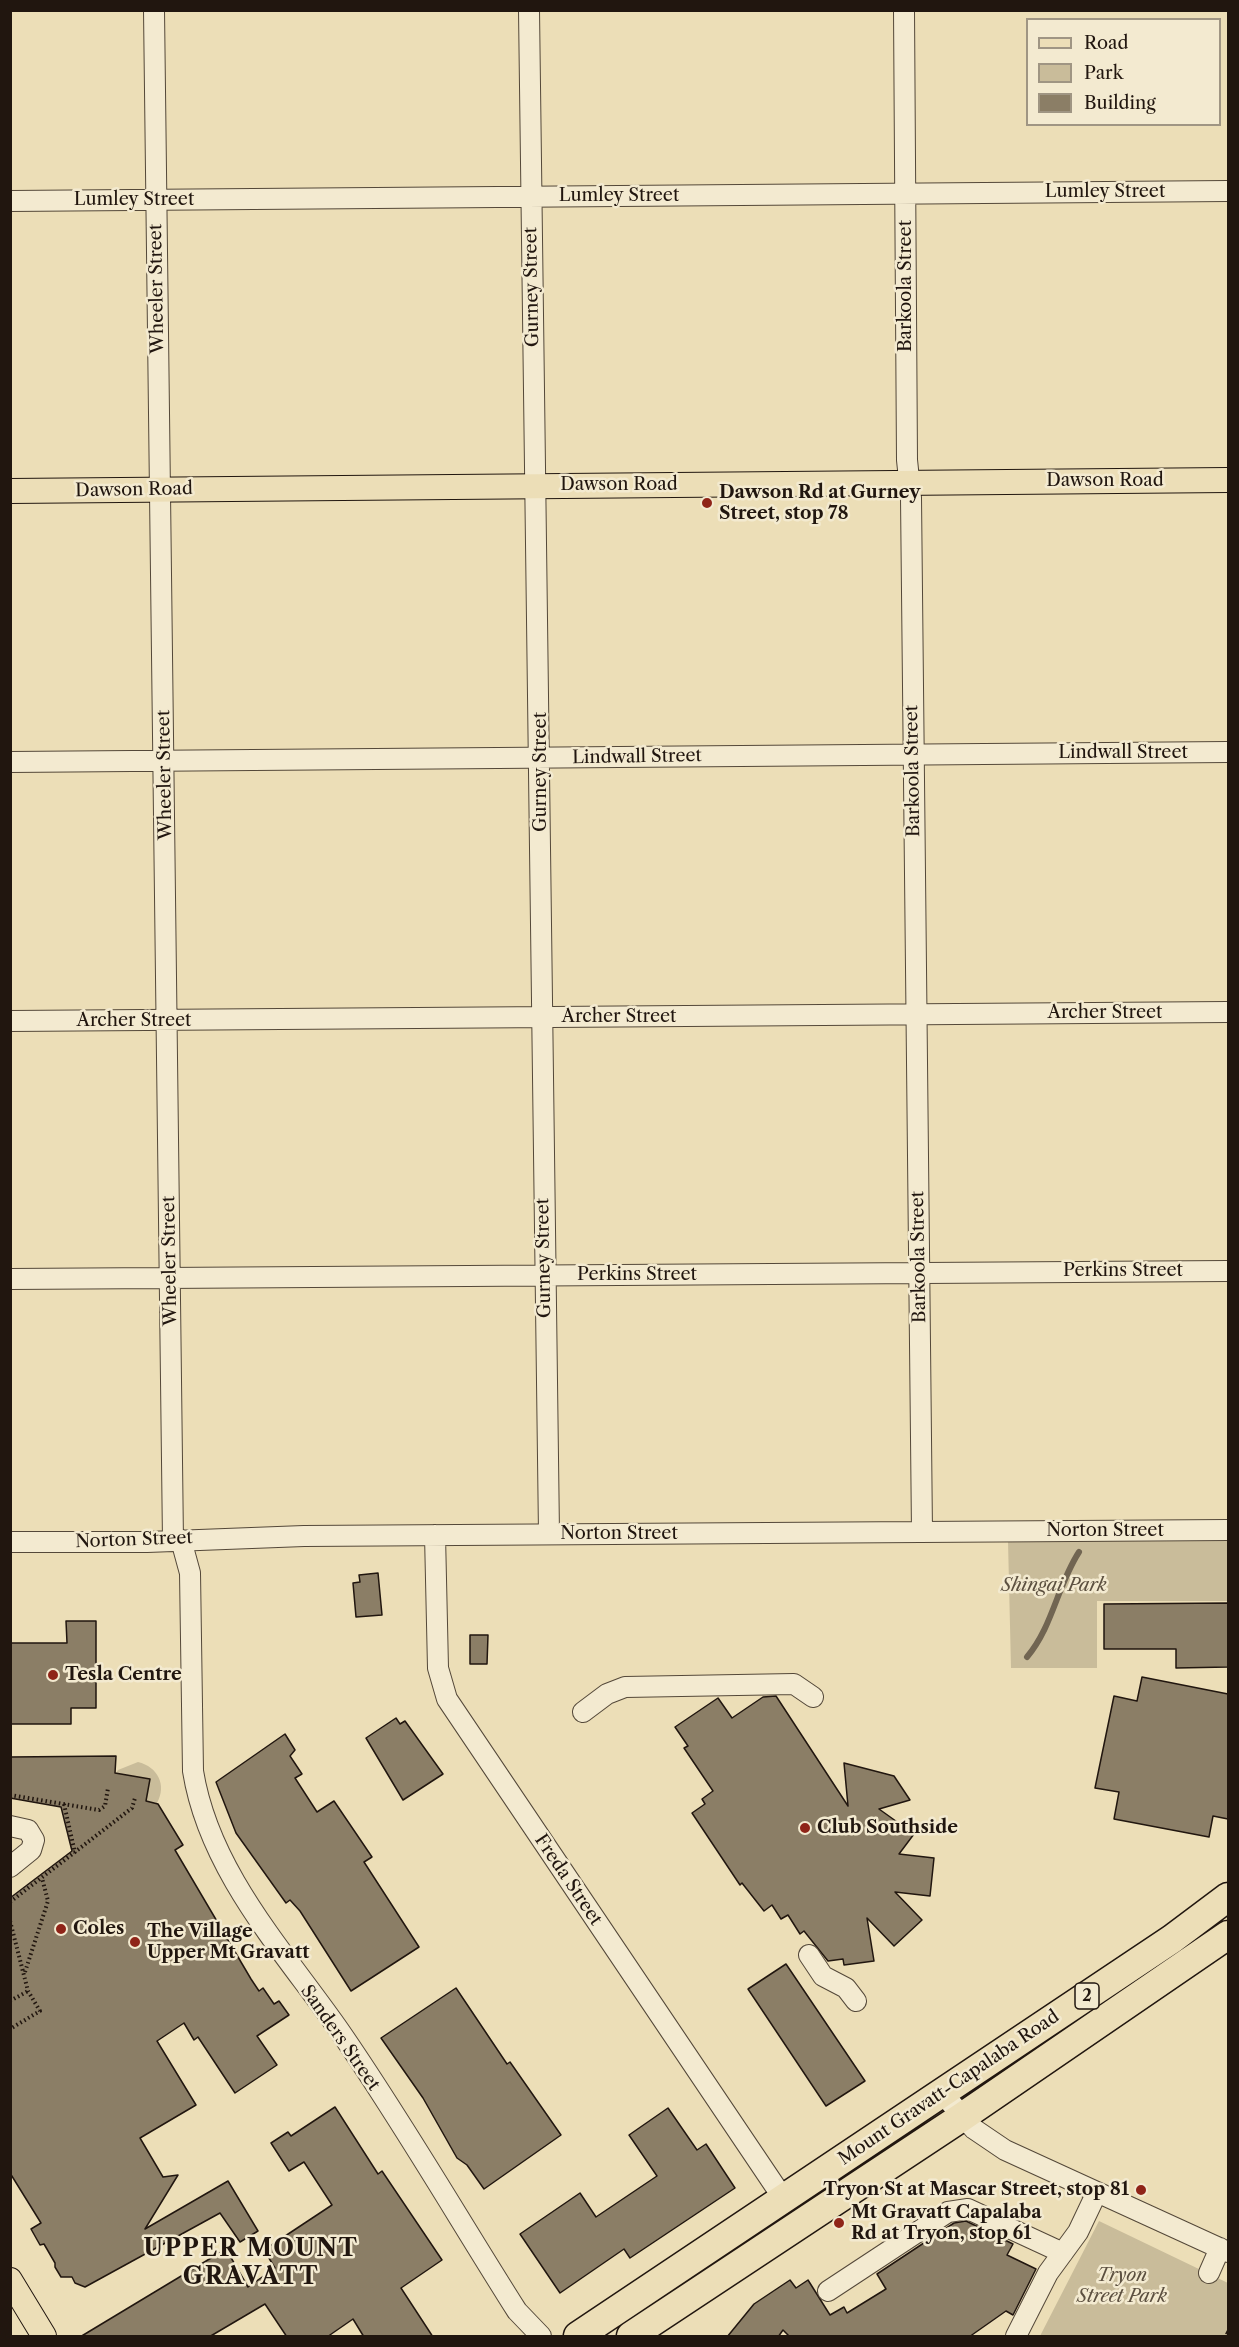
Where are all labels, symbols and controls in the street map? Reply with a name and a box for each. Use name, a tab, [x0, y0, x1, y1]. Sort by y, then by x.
legend	[1026, 18, 1221, 126]
text: Road	[1084, 32, 1129, 54]
text: Park	[1084, 62, 1123, 84]
text: Building	[1084, 92, 1156, 114]
street label: Lumley Street	[1045, 181, 1165, 203]
street label: Lumley Street	[559, 185, 679, 207]
street label: Lumley Street	[74, 189, 194, 211]
street label: Barkoola Street	[895, 220, 917, 352]
street label: Wheeler Street	[145, 224, 169, 354]
street label: Gurney Street	[520, 227, 544, 347]
street label: Dawson Road	[1046, 470, 1164, 492]
street label: Dawson Road	[560, 474, 678, 496]
street label: Dawson Road	[75, 478, 193, 502]
place label: Dawson Rd at Gurney Street, stop 78	[719, 482, 920, 524]
marker: Dawson Rd at Gurney Street, stop 78	[700, 496, 714, 510]
street label: Barkoola Street	[901, 705, 925, 837]
street label: Wheeler Street	[153, 710, 177, 840]
street label: Gurney Street	[530, 712, 552, 832]
street label: Lindwall Street	[1058, 742, 1188, 764]
street label: Lindwall Street	[572, 745, 702, 769]
street label: Archer Street	[1048, 1002, 1162, 1024]
street label: Archer Street	[562, 1006, 676, 1028]
street label: Archer Street	[77, 1010, 191, 1032]
street label: Barkoola Street	[907, 1191, 931, 1323]
street label: Wheeler Street	[158, 1196, 182, 1326]
street label: Gurney Street	[532, 1198, 556, 1318]
street label: Perkins Street	[1063, 1260, 1183, 1282]
street label: Perkins Street	[577, 1264, 697, 1286]
street label: Norton Street	[1046, 1520, 1164, 1542]
street label: Norton Street	[560, 1523, 678, 1545]
street label: Norton Street	[75, 1527, 193, 1553]
park label: Shingai Park	[1001, 1575, 1107, 1597]
place label: Tesla Centre	[65, 1664, 182, 1686]
marker: Tesla Centre	[46, 1668, 60, 1682]
place label: Club Southside	[817, 1817, 958, 1839]
marker: Club Southside	[798, 1821, 812, 1835]
street label: Freda Street	[530, 1830, 606, 1930]
place label: Coles	[73, 1918, 124, 1940]
place label: The Village Upper Mt Gravatt	[147, 1921, 309, 1964]
marker: Coles	[54, 1922, 68, 1936]
marker: The Village Upper Mt Gravatt	[128, 1935, 142, 1949]
street label: Sanders Street	[296, 1981, 384, 2095]
road number: 2	[1075, 1983, 1099, 2009]
street label: Mount Gravatt-Capalaba Road	[835, 2006, 1063, 2170]
place label: Tryon St at Mascar Street, stop 81	[823, 2179, 1129, 2201]
marker: Tryon St at Mascar Street, stop 81	[1134, 2183, 1148, 2197]
place label: Mt Gravatt Capalaba Rd at Tryon, stop 61	[851, 2202, 1042, 2244]
marker: Mt Gravatt Capalaba Rd at Tryon, stop 61	[832, 2216, 846, 2230]
district label: UPPER MOUNT GRAVATT	[144, 2235, 358, 2291]
park label: Tryon Street Park	[1077, 2265, 1167, 2308]

